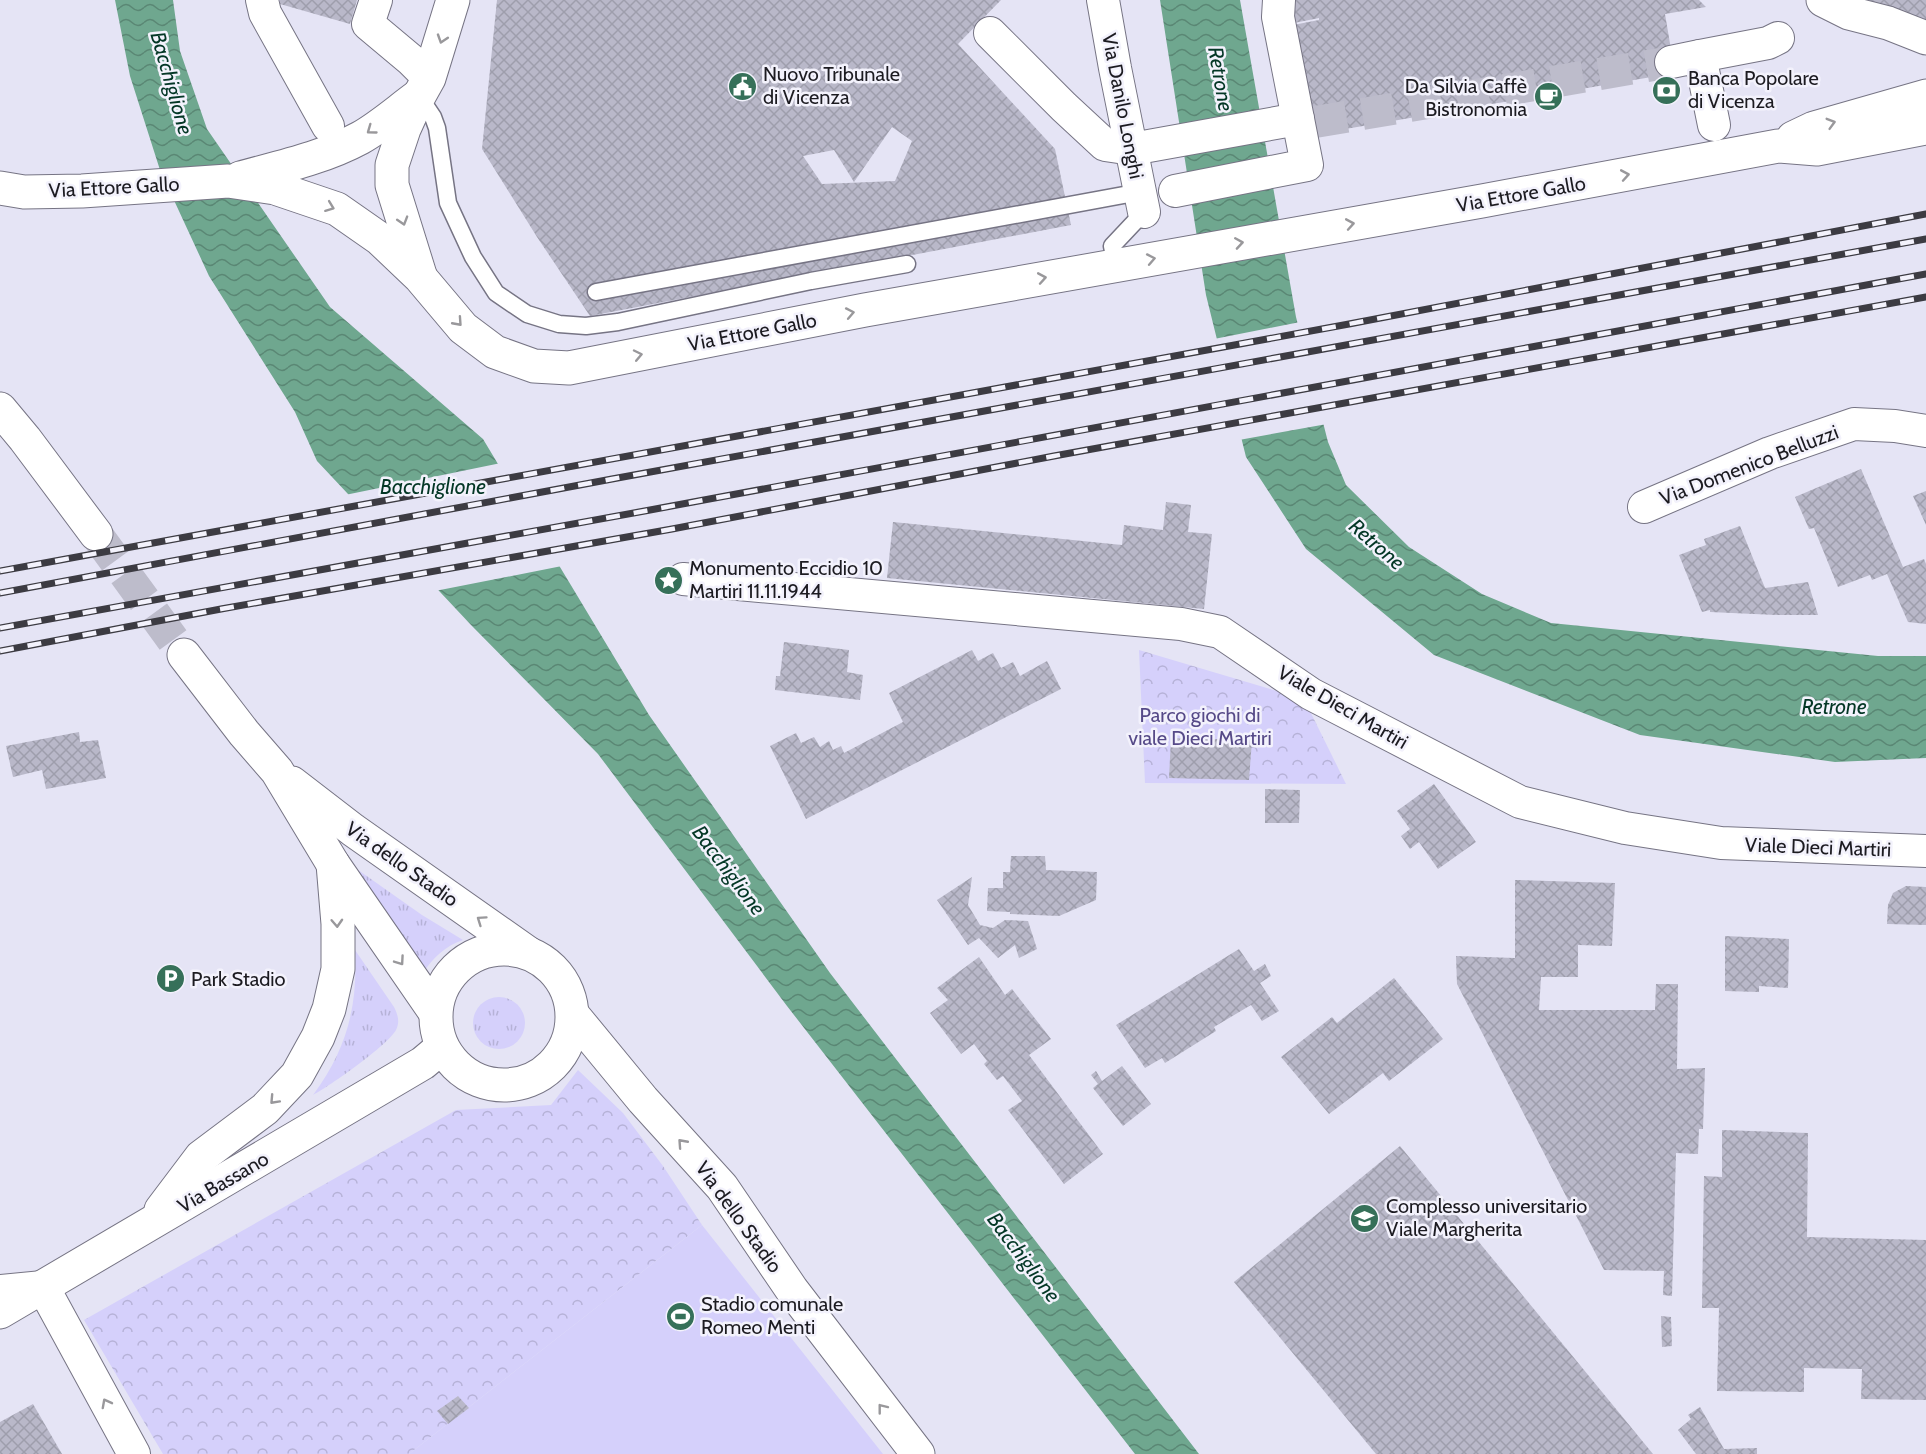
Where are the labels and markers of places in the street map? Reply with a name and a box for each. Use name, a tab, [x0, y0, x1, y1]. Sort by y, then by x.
place label: Nuovo Tribunale di Vicenza	[763, 62, 900, 109]
place label: Banca Popolare di Vicenza	[1688, 66, 1819, 113]
public building icon: Nuovo Tribunale di Vicenza	[726, 70, 758, 102]
place label: Da Silvia Caffè Bistronomia	[1405, 74, 1527, 121]
bank icon: Banca Popolare di Vicenza	[1651, 74, 1683, 106]
cafe icon: Da Silvia Caffè Bistronomia	[1532, 81, 1564, 113]
place label: Monumento Eccidio 10 Martiri 11.11.1944	[689, 556, 883, 603]
place icon: Monumento Eccidio 10 Martiri 11.11.1944	[652, 564, 684, 596]
parking icon: Park Stadio	[154, 963, 186, 995]
place label: Park Stadio	[191, 967, 286, 991]
place label: Complesso universitario Viale Margherita	[1386, 1194, 1587, 1241]
school or university icon: Complesso universitario Viale Margherita	[1349, 1202, 1381, 1234]
place label: Stadio comunale Romeo Menti	[701, 1292, 843, 1339]
sports icon: Stadio comunale Romeo Menti	[664, 1300, 696, 1332]

